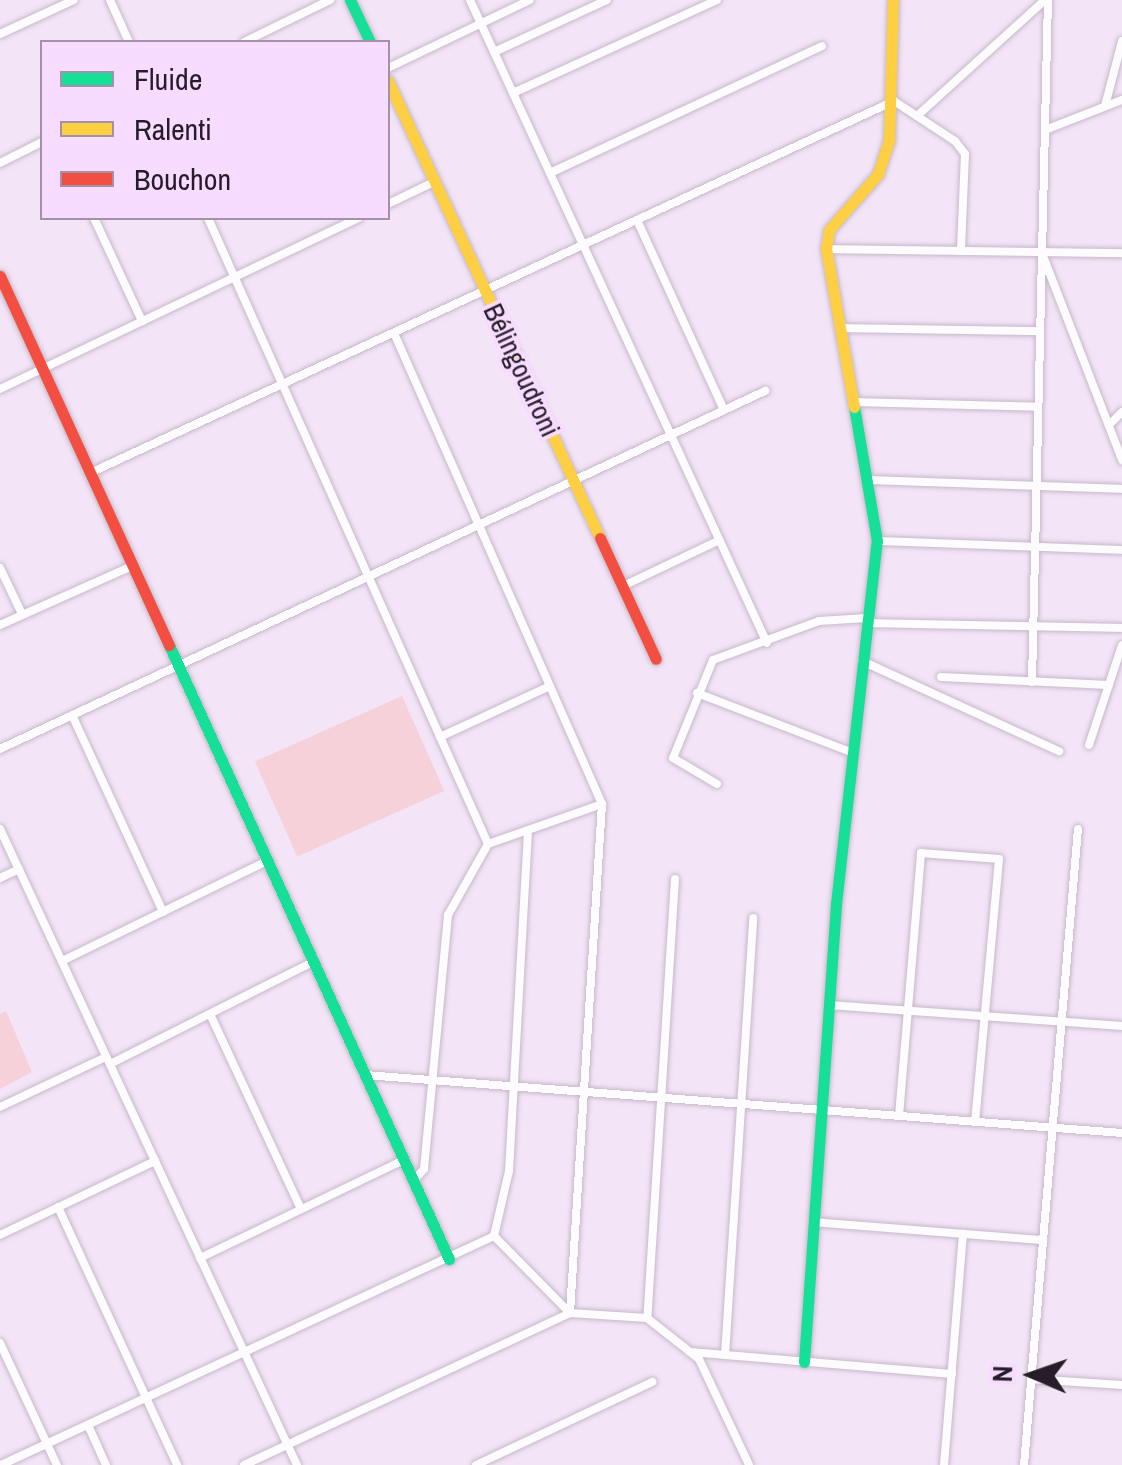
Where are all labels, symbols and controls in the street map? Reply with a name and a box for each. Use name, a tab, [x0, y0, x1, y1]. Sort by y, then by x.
legend	[40, 40, 390, 220]
text: Fluide	[134, 59, 202, 99]
text: Ralenti	[134, 109, 212, 149]
text: Bouchon	[134, 159, 231, 199]
street label: Bélingoudroni	[477, 298, 567, 442]
north arrow	[982, 1325, 1082, 1425]
text: N	[983, 1365, 1021, 1383]

